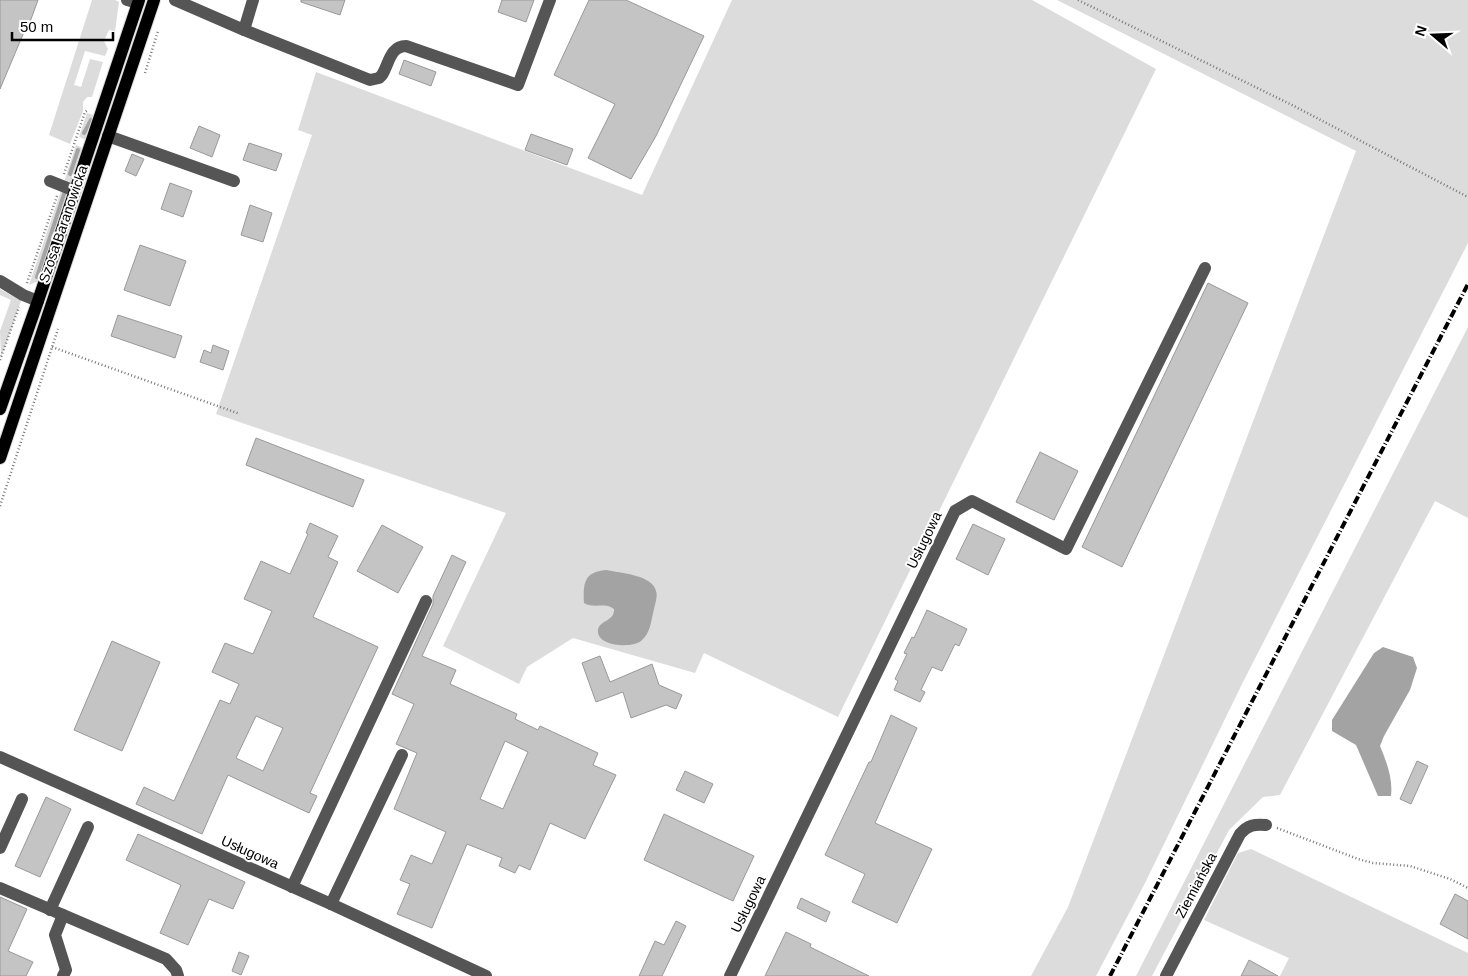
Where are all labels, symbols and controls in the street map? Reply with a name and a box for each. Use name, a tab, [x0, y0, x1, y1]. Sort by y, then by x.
scale bar	[12, 10, 114, 42]
north arrow	[1408, 10, 1458, 60]
text: 50 m	[20, 18, 53, 35]
text: N	[1411, 23, 1430, 38]
street label: Szosa Baranowicka	[35, 163, 91, 285]
street label: Usługowa	[903, 509, 945, 571]
street label: Usługowa	[219, 832, 282, 872]
street label: Ziemiańska	[1172, 849, 1220, 920]
street label: Usługowa	[727, 873, 769, 935]

